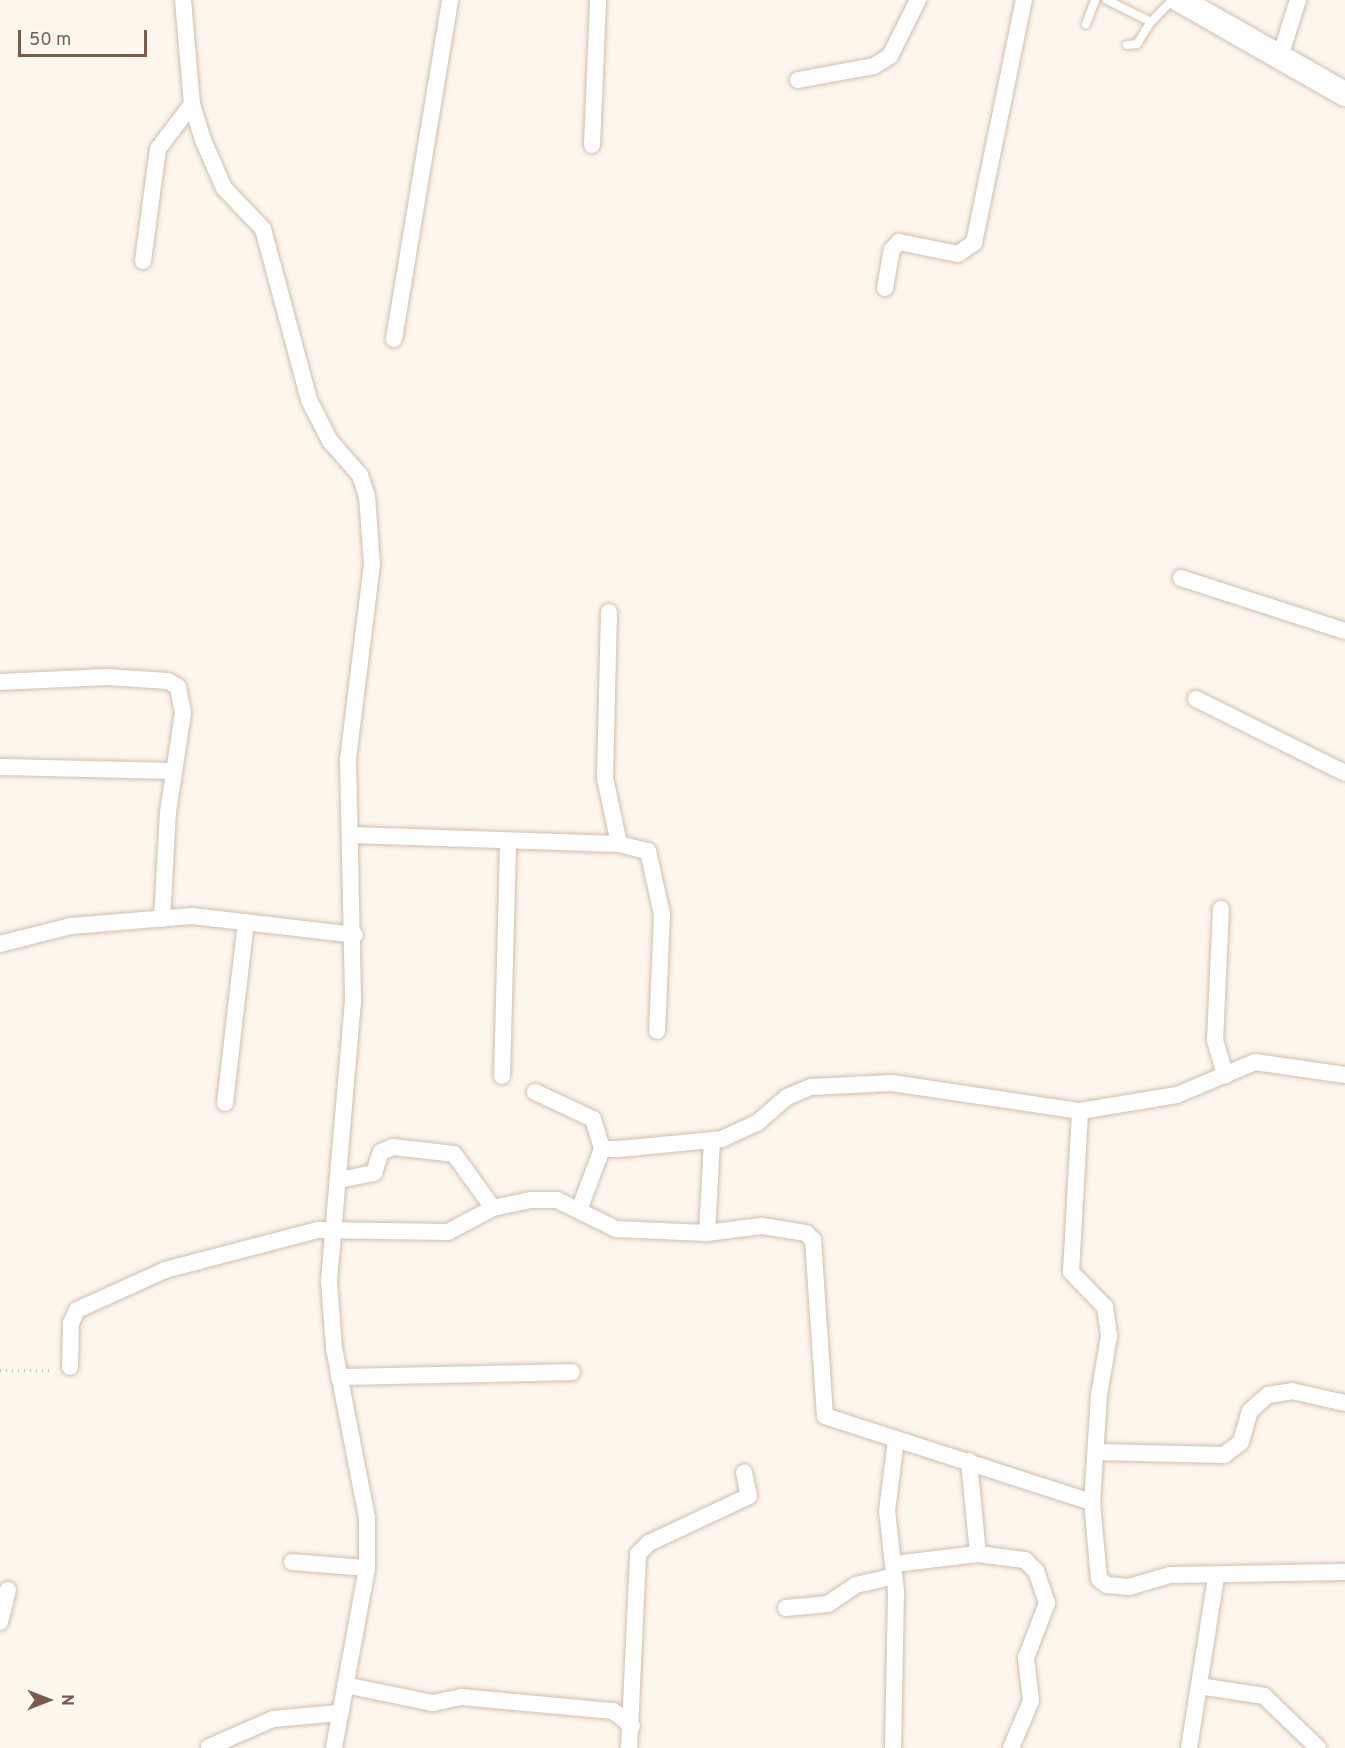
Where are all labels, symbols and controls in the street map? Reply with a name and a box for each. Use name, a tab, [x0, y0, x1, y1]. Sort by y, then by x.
scale bar	[21, 18, 150, 56]
text: 50 m	[29, 29, 71, 52]
north arrow	[18, 1670, 78, 1730]
text: N	[56, 1694, 76, 1706]

